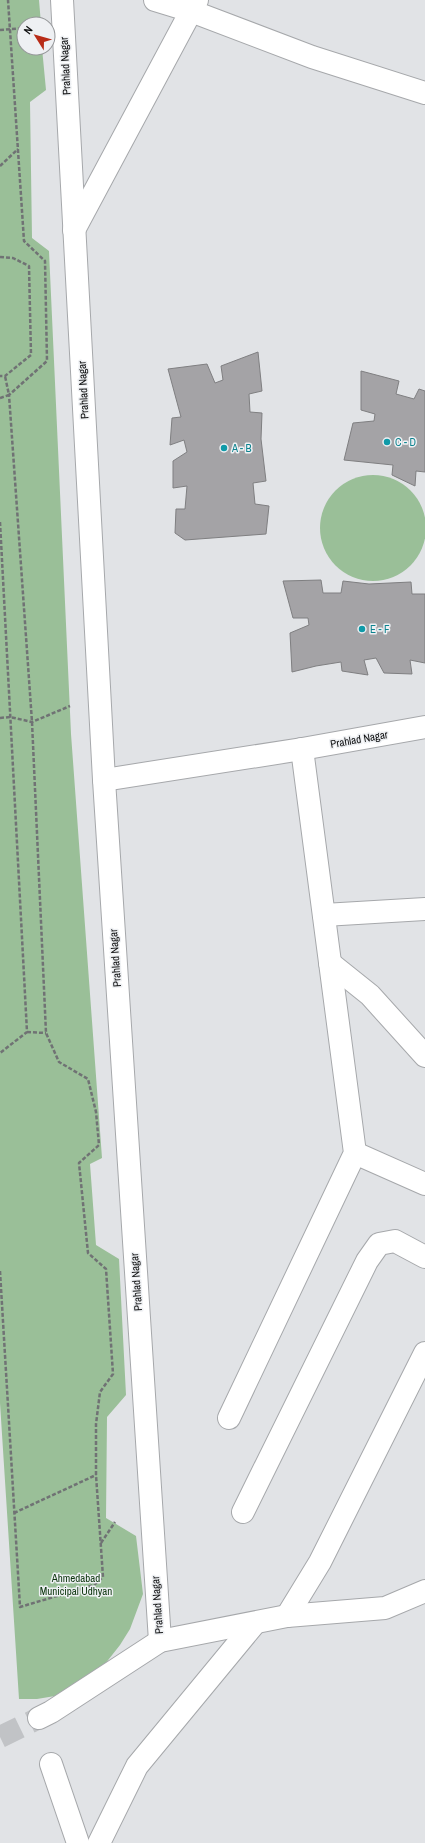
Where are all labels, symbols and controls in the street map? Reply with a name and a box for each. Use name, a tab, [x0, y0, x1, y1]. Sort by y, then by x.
north arrow	[16, 16, 56, 56]
text: N	[20, 23, 36, 37]
street label: Prahlad Nagar	[56, 37, 74, 95]
street label: Prahlad Nagar	[74, 361, 92, 419]
place label: C - D	[395, 435, 416, 449]
marker: C - D	[382, 437, 392, 447]
place label: A - B	[231, 441, 252, 455]
marker: A - B	[219, 443, 229, 453]
place label: E - F	[370, 622, 390, 636]
marker: E - F	[357, 624, 367, 634]
street label: Prahlad Nagar	[329, 727, 389, 751]
street label: Prahlad Nagar	[106, 928, 124, 988]
street label: Prahlad Nagar	[127, 1252, 145, 1312]
park label: Ahmedabad Municipal Udhyan	[40, 1571, 112, 1598]
street label: Prahlad Nagar	[148, 1575, 166, 1635]

